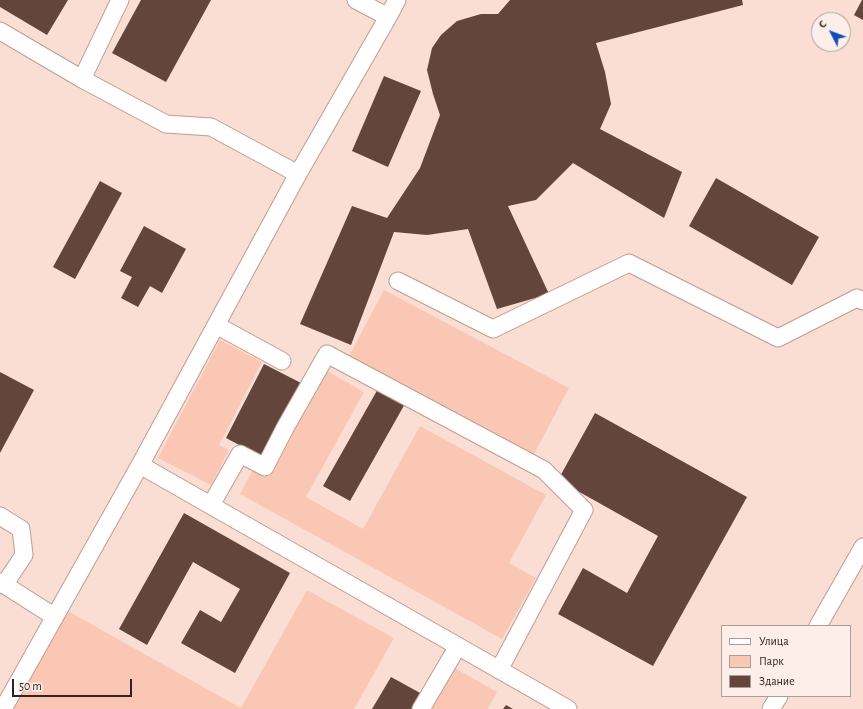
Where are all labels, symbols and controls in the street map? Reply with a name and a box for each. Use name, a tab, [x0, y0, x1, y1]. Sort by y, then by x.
north arrow	[811, 12, 851, 52]
text: С	[816, 18, 829, 30]
legend	[721, 625, 851, 697]
text: Улица	[759, 635, 789, 647]
text: Парк	[759, 655, 784, 667]
scale bar	[14, 671, 134, 697]
text: Здание	[759, 675, 795, 687]
text: 50 m	[19, 680, 42, 692]

